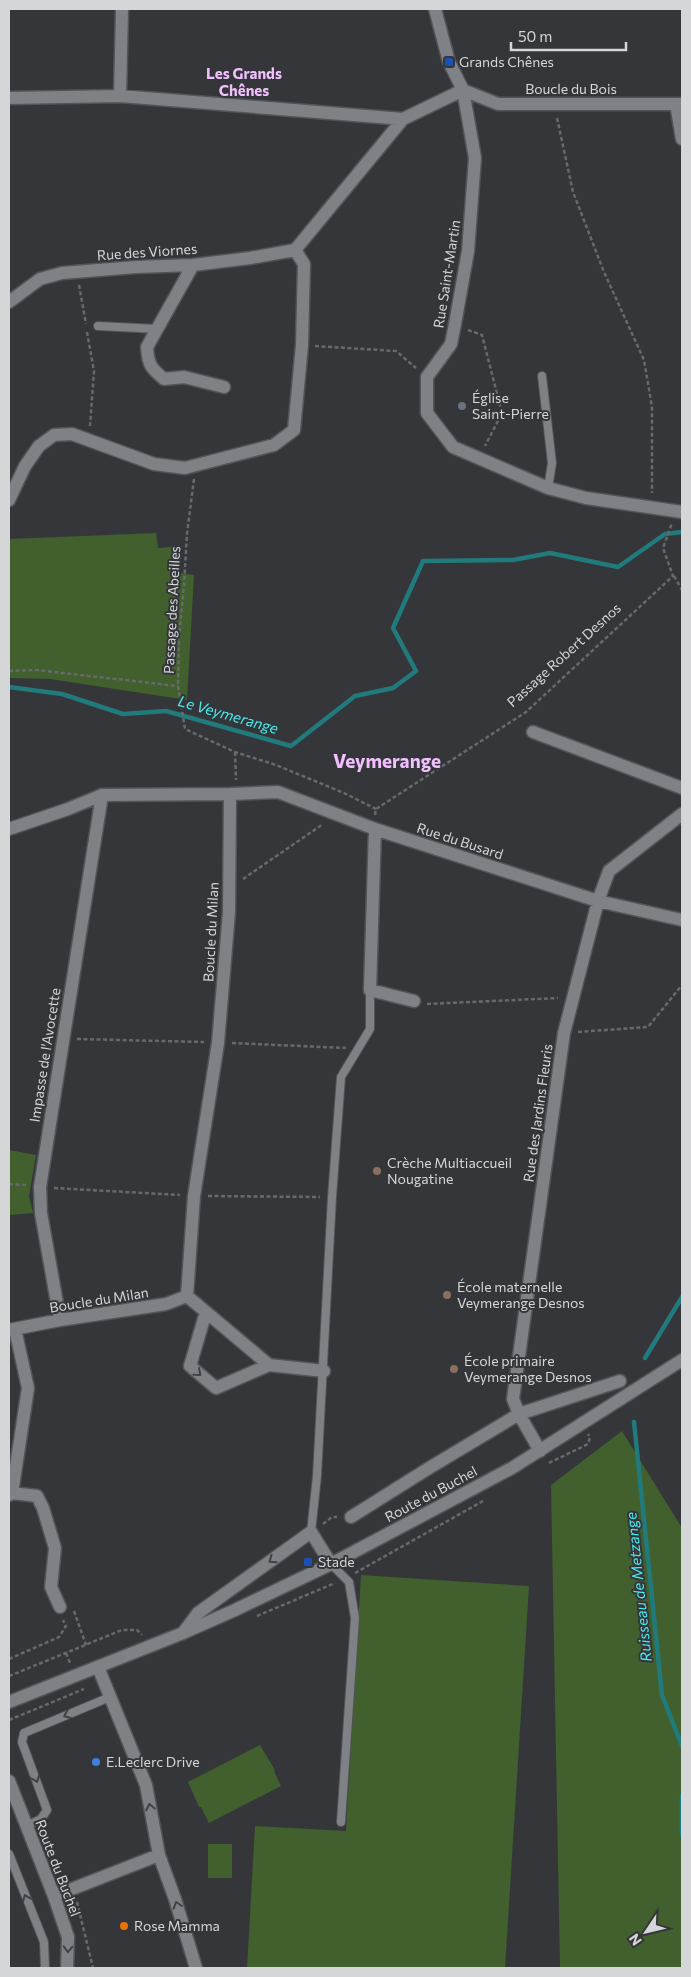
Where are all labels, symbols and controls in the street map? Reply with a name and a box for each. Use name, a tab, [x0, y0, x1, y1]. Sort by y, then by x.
scale bar	[511, 20, 626, 52]
text: 50 m	[518, 27, 552, 45]
place label: Grands Chênes	[459, 53, 554, 70]
marker: Grands Chênes	[443, 56, 455, 68]
district label: Les Grands Chênes	[206, 64, 282, 99]
street label: Boucle du Bois	[525, 80, 617, 97]
street label: Rue Saint-Martin	[430, 219, 463, 329]
street label: Rue des Viornes	[96, 240, 198, 263]
place label: Église Saint-Pierre	[472, 389, 549, 422]
marker: Église Saint-Pierre	[456, 400, 468, 412]
street label: Passage des Abeilles	[160, 546, 183, 674]
street label: Passage Robert Desnos	[503, 599, 624, 710]
water label: Le Veymerange	[176, 691, 281, 737]
district label: Veymerange	[333, 749, 441, 772]
street label: Rue du Busard	[415, 819, 505, 862]
street label: Boucle du Milan	[199, 881, 222, 982]
street label: Impasse de l'Avocette	[25, 987, 64, 1123]
street label: Rue des Jardins Fleuris	[519, 1043, 556, 1183]
place label: Crèche Multiaccueil Nougatine	[387, 1154, 512, 1187]
marker: Crèche Multiaccueil Nougatine	[371, 1165, 383, 1177]
place label: École maternelle Veymerange Desnos	[457, 1278, 585, 1311]
street label: Boucle du Milan	[48, 1283, 150, 1316]
marker: École maternelle Veymerange Desnos	[441, 1289, 453, 1301]
place label: École primaire Veymerange Desnos	[464, 1352, 592, 1385]
marker: École primaire Veymerange Desnos	[448, 1363, 460, 1375]
one-way arrow	[192, 1367, 201, 1376]
street label: Route du Buchel	[382, 1462, 480, 1525]
water label: Ruisseau de Metzange	[621, 1511, 655, 1663]
place label: Stade	[318, 1553, 355, 1570]
one-way arrow	[268, 1554, 277, 1563]
marker: Stade	[302, 1556, 314, 1568]
one-way arrow	[63, 1709, 72, 1719]
place label: E.Leclerc Drive	[106, 1753, 200, 1770]
marker: E.Leclerc Drive	[90, 1756, 102, 1768]
one-way arrow	[30, 1774, 40, 1783]
one-way arrow	[145, 1803, 156, 1812]
street label: Route du Buchel	[32, 1817, 85, 1919]
one-way arrow	[22, 1894, 33, 1903]
one-way arrow	[173, 1901, 183, 1910]
north arrow	[621, 1907, 671, 1957]
place label: Rose Mamma	[134, 1917, 220, 1934]
marker: Rose Mamma	[118, 1920, 130, 1932]
text: N	[625, 1931, 645, 1949]
one-way arrow	[62, 1945, 73, 1953]

